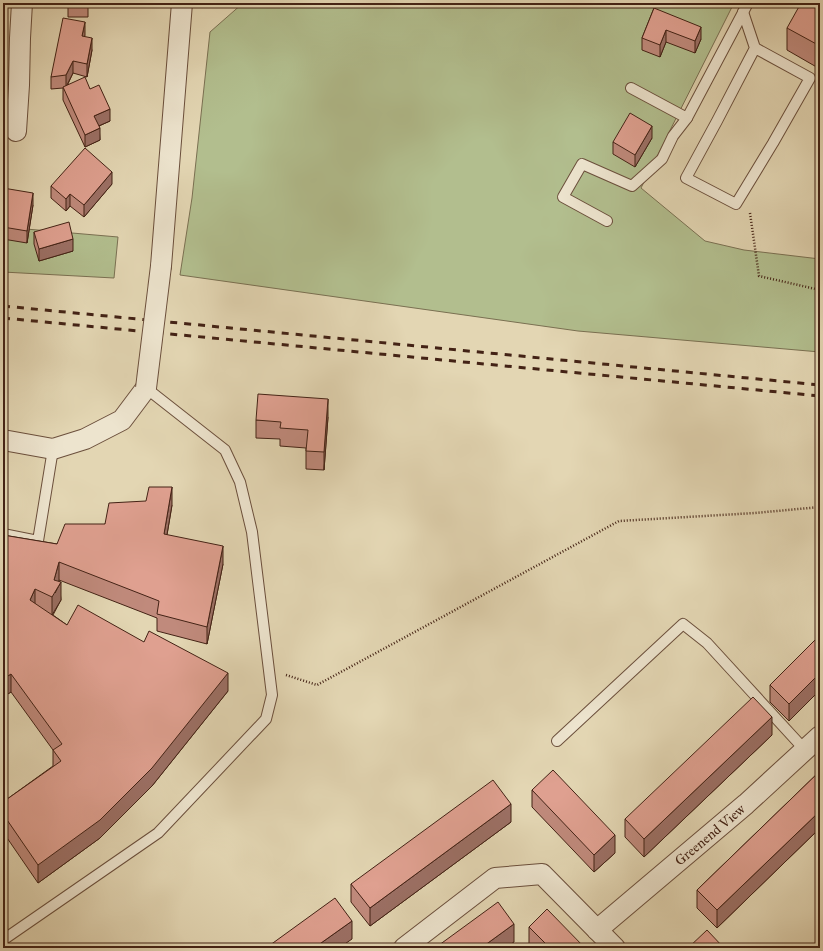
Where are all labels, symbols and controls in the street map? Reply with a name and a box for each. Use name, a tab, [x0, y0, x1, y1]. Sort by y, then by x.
street label: Greenend View	[671, 800, 749, 869]

